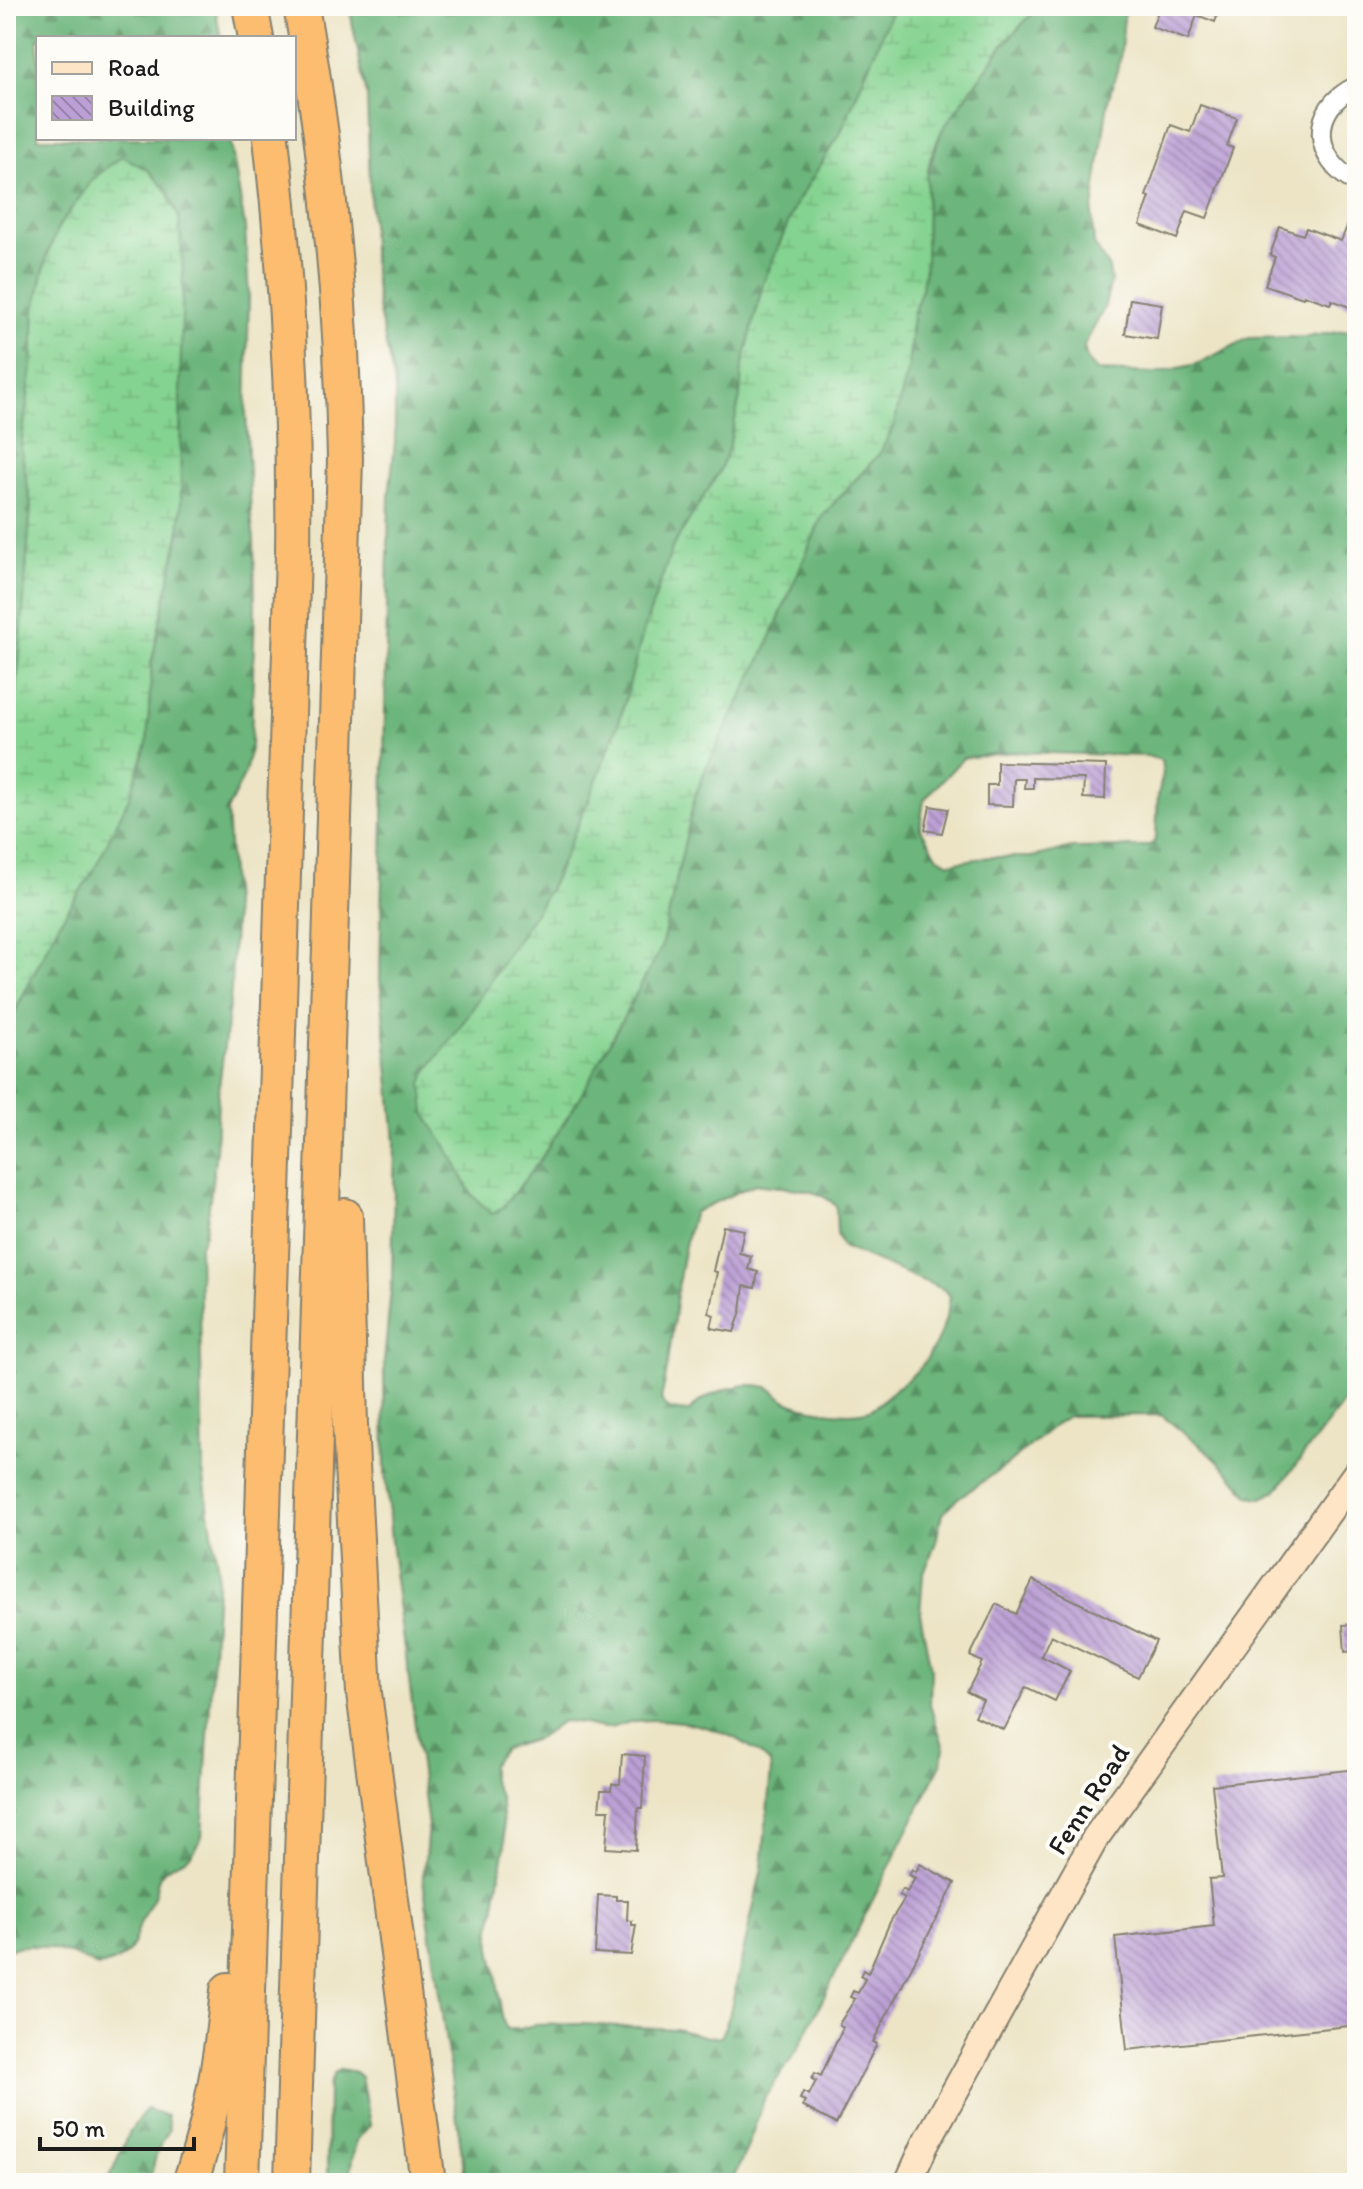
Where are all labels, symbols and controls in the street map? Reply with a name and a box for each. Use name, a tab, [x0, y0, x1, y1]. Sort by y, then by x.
legend	[36, 36, 296, 140]
text: Road	[108, 53, 160, 82]
text: Building	[108, 93, 195, 122]
street label: Fenn Road	[1040, 1737, 1136, 1861]
scale bar	[40, 2101, 194, 2151]
text: 50 m	[52, 2114, 105, 2143]

